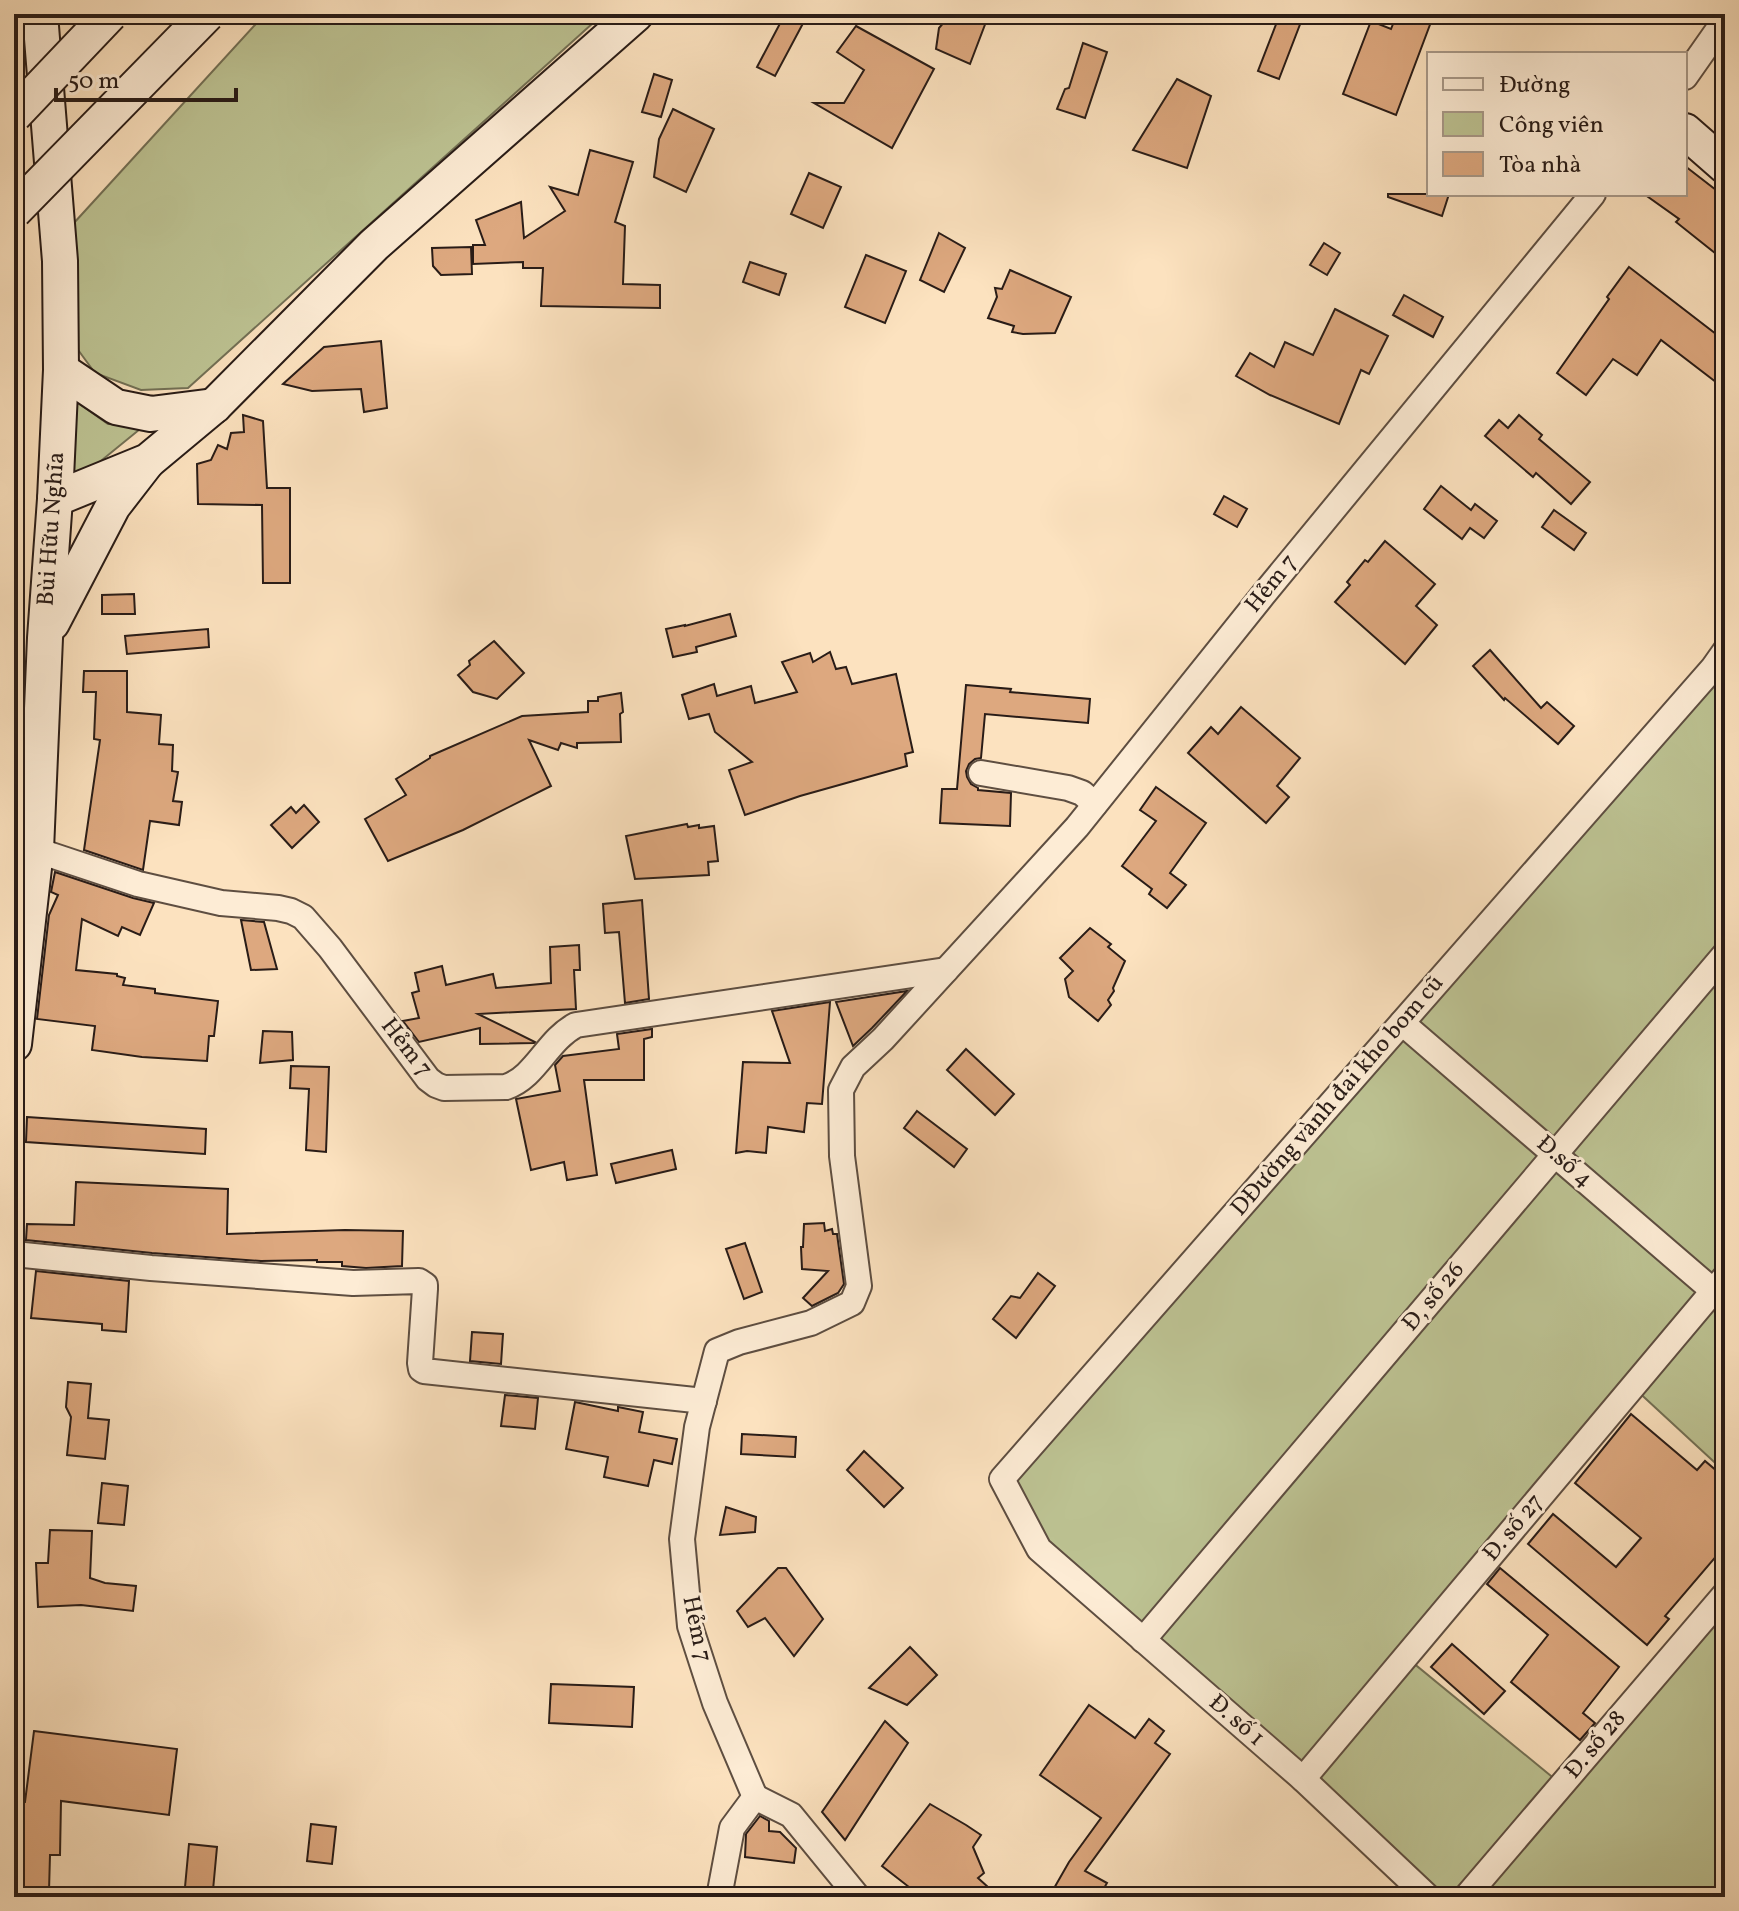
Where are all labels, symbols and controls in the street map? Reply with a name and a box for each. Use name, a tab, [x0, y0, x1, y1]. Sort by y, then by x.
scale bar	[56, 52, 236, 102]
legend	[1427, 52, 1687, 196]
text: 50 m	[68, 65, 120, 99]
text: Đường	[1499, 69, 1571, 103]
text: Công viên	[1499, 109, 1604, 143]
text: Tòa nhà	[1499, 149, 1581, 183]
street label: Bùi Hữu Nghĩa	[30, 451, 74, 607]
street label: Hẻm 7	[1238, 547, 1306, 621]
street label: DĐường vành đai kho bom cũ	[1224, 968, 1452, 1224]
street label: Hẻm 7	[372, 1011, 440, 1085]
street label: Đ.số 4	[1528, 1128, 1600, 1196]
street label: Đ, số 26	[1395, 1255, 1473, 1339]
street label: Đ. số 27	[1475, 1487, 1553, 1569]
street label: Hẻm 7	[672, 1593, 720, 1665]
street label: Đ. số 1	[1200, 1687, 1272, 1755]
street label: Đ. số 28	[1557, 1703, 1635, 1787]

